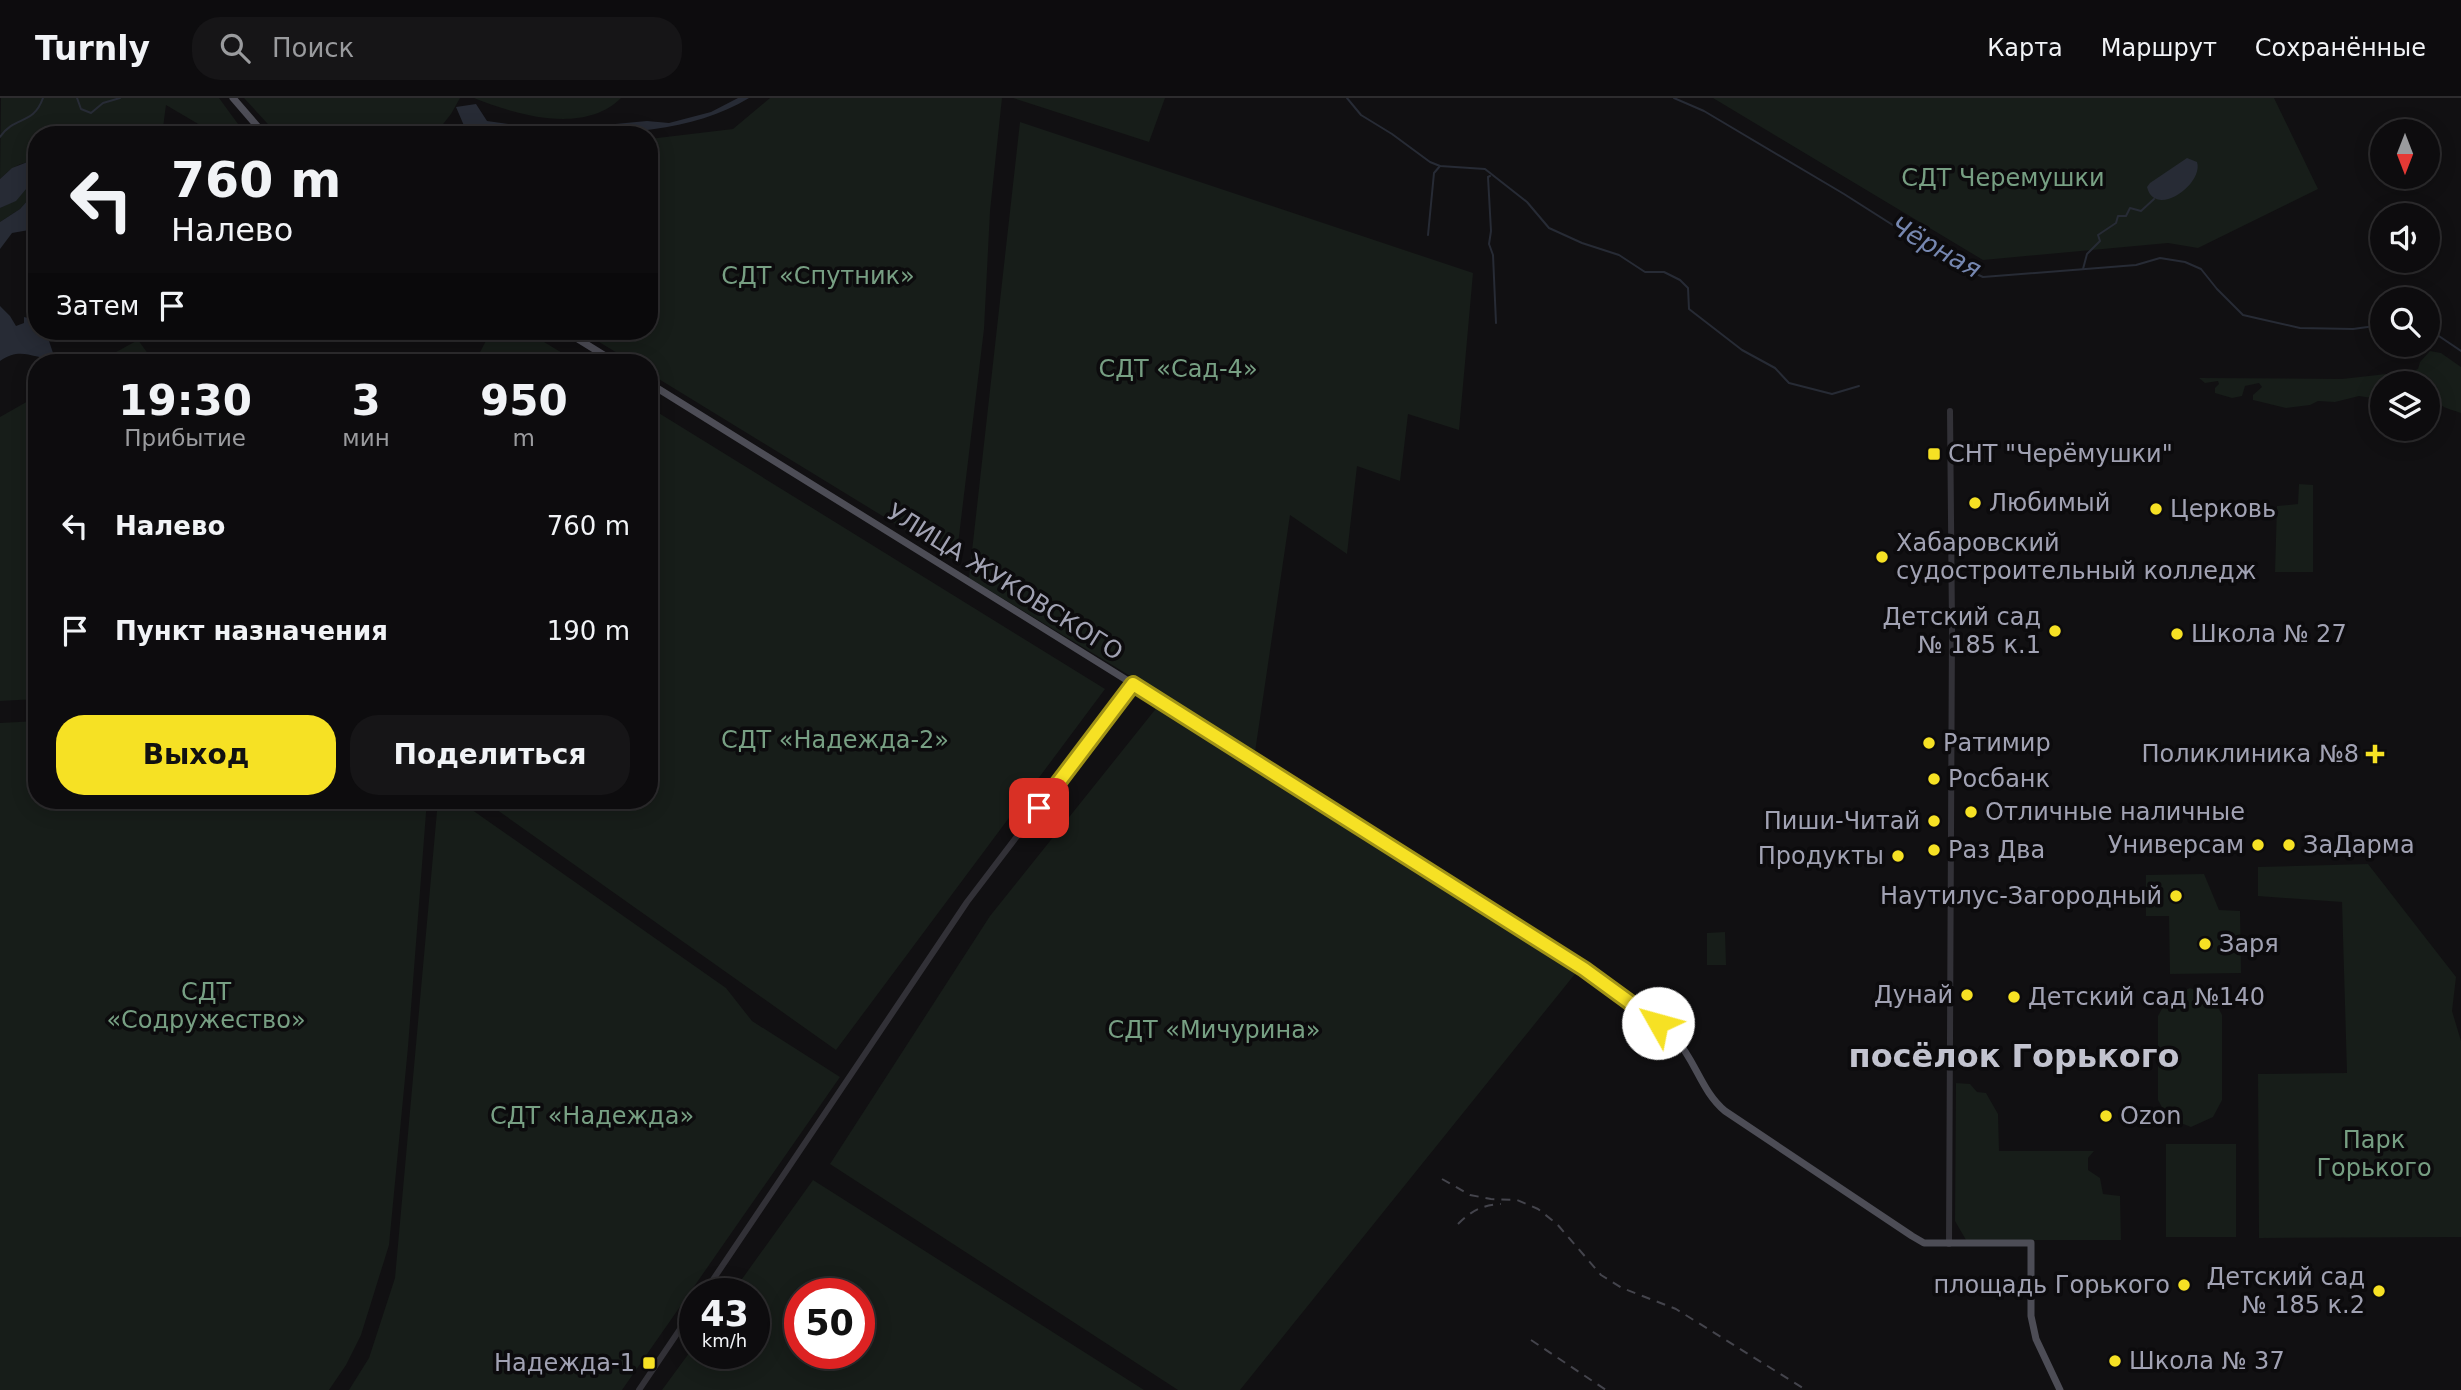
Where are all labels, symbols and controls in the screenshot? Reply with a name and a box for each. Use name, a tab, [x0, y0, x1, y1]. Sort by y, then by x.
search box	[192, 17, 682, 80]
text: Turnly	[35, 29, 150, 68]
icon: search	[216, 29, 254, 67]
text: Поиск	[272, 33, 354, 63]
text: Карта	[1987, 34, 2063, 62]
text: Маршрут	[2101, 34, 2217, 62]
text: Сохранённые	[2255, 34, 2426, 62]
north arrow	[2370, 119, 2440, 189]
map controls	[2370, 119, 2440, 441]
text: 760 m	[171, 152, 341, 209]
icon: left	[56, 154, 147, 245]
park label: СДТ Черемушки	[1901, 164, 2105, 192]
button: sound	[2370, 203, 2440, 273]
water label: Чёрная	[1885, 210, 1987, 284]
text: Налево	[171, 211, 293, 249]
park label: СДТ «Спутник»	[721, 262, 915, 290]
icon: arrive	[153, 287, 191, 325]
button: search	[2370, 287, 2440, 357]
text: Затем	[56, 291, 139, 321]
park label: СДТ «Сад-4»	[1098, 355, 1258, 383]
button: layers	[2370, 371, 2440, 441]
text: 19:30	[118, 376, 252, 425]
text: 3	[351, 376, 381, 425]
text: 950	[480, 376, 568, 425]
text: Прибытие	[124, 425, 246, 451]
text: мин	[342, 425, 390, 451]
text: m	[513, 425, 535, 451]
place label: СНТ "Черёмушки"	[1948, 440, 2173, 468]
marker: СНТ "Черёмушки"	[1926, 446, 1942, 462]
place label: Любимый	[1989, 489, 2110, 517]
marker: Любимый	[1967, 495, 1983, 511]
place label: Церковь	[2170, 495, 2276, 523]
street label: УЛИЦА ЖУКОВСКОГО	[882, 498, 1128, 666]
marker: Церковь	[2148, 501, 2164, 517]
icon: left	[56, 507, 94, 545]
text: Налево	[115, 511, 225, 541]
text: 760 m	[547, 511, 630, 541]
place label: Хабаровский судостроительный колледж	[1896, 529, 2256, 585]
marker: Хабаровский судостроительный колледж	[1874, 549, 1890, 565]
place label: Детский сад № 185 к.1	[1882, 603, 2041, 659]
icon: arrive	[56, 612, 94, 650]
text: Пункт назначения	[115, 616, 388, 646]
text: 190 m	[547, 616, 630, 646]
place label: Школа № 27	[2191, 620, 2347, 648]
marker: Детский сад № 185 к.1	[2047, 623, 2063, 639]
marker: Школа № 27	[2169, 626, 2185, 642]
button: Выход	[56, 715, 336, 795]
button: Поделиться	[350, 715, 630, 795]
park label: СДТ «Надежда-2»	[721, 726, 949, 754]
place label: Ратимир	[1943, 729, 2051, 757]
marker: Ратимир	[1921, 735, 1937, 751]
place label: Поликлиника №8	[2142, 740, 2359, 768]
marker: Поликлиника №8	[2365, 744, 2385, 764]
place label: Росбанк	[1948, 765, 2050, 793]
marker: Росбанк	[1926, 771, 1942, 787]
pin	[1009, 778, 1069, 838]
icon: arrive	[1020, 789, 1058, 827]
place label: Отличные наличные	[1985, 798, 2245, 826]
marker: Отличные наличные	[1963, 804, 1979, 820]
place label: Пиши-Читай	[1764, 807, 1920, 835]
marker: Пиши-Читай	[1926, 813, 1942, 829]
place label: Универсам	[2108, 831, 2244, 859]
place label: ЗаДарма	[2303, 831, 2415, 859]
place label: Раз Два	[1948, 836, 2045, 864]
marker: Универсам	[2250, 837, 2266, 853]
marker: ЗаДарма	[2281, 837, 2297, 853]
place label: Продукты	[1758, 842, 1884, 870]
marker: Раз Два	[1926, 842, 1942, 858]
marker: Продукты	[1890, 848, 1906, 864]
place label: Наутилус-Загородный	[1880, 882, 2162, 910]
marker: Наутилус-Загородный	[2168, 888, 2184, 904]
place label: Заря	[2219, 930, 2279, 958]
marker: Заря	[2197, 936, 2213, 952]
park label: СДТ «Содружество»	[106, 978, 306, 1034]
place label: Дунай	[1874, 981, 1953, 1009]
place label: Детский сад №140	[2028, 983, 2265, 1011]
position arrow	[1621, 986, 1695, 1060]
marker: Дунай	[1959, 987, 1975, 1003]
marker: Детский сад №140	[2006, 989, 2022, 1005]
park label: СДТ «Мичурина»	[1107, 1016, 1321, 1044]
district label: посёлок Горького	[1849, 1037, 2179, 1075]
park label: СДТ «Надежда»	[490, 1102, 694, 1130]
place label: Ozon	[2120, 1102, 2181, 1130]
marker: Ozon	[2098, 1108, 2114, 1124]
park label: Парк Горького	[2316, 1126, 2432, 1182]
place label: Детский сад № 185 к.2	[2206, 1263, 2365, 1319]
place label: площадь Горького	[1933, 1271, 2170, 1299]
marker: площадь Горького	[2176, 1277, 2192, 1293]
speed limit sign: 50	[784, 1278, 875, 1369]
marker: Детский сад № 185 к.2	[2371, 1283, 2387, 1299]
text: 43	[700, 1294, 749, 1334]
text: km/h	[702, 1330, 747, 1351]
place label: Школа № 37	[2129, 1347, 2285, 1375]
place label: Надежда-1	[494, 1349, 635, 1377]
marker: Школа № 37	[2107, 1353, 2123, 1369]
marker: Надежда-1	[641, 1355, 657, 1371]

